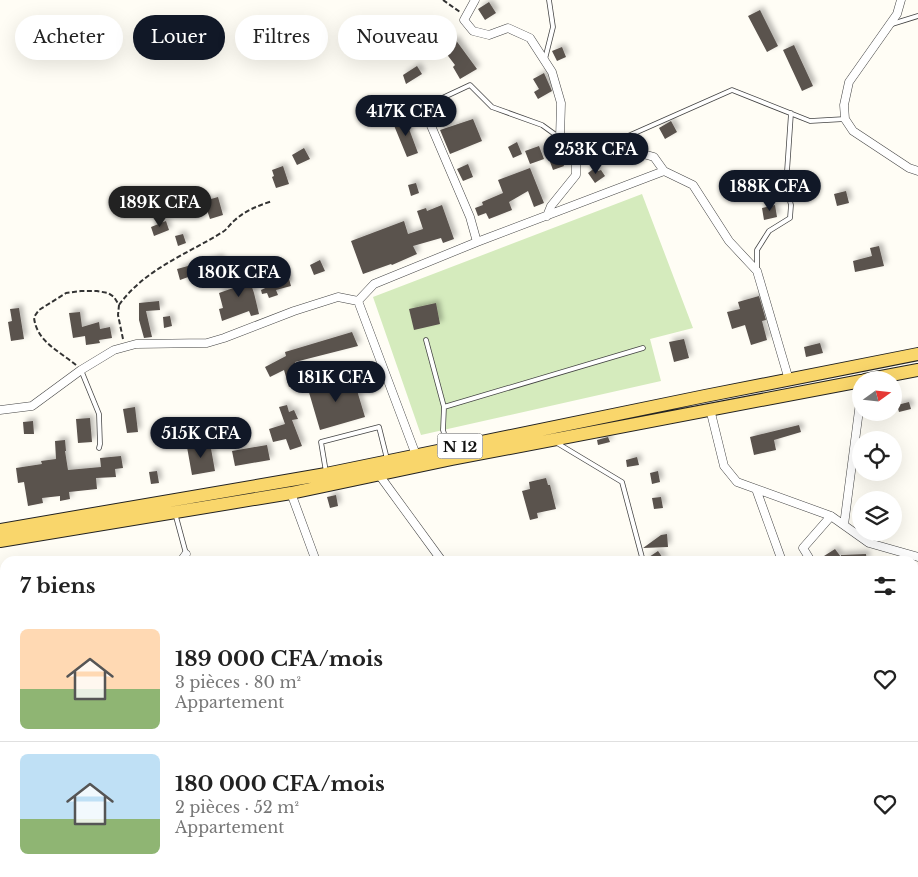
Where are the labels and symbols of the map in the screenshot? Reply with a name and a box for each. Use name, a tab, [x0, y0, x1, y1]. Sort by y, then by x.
pin: 417K CFA	[354, 94, 458, 137]
pin: 253K CFA	[544, 132, 648, 175]
pin: 188K CFA	[718, 170, 822, 212]
pin: 189K CFA	[108, 186, 212, 228]
pin: 180K CFA	[187, 256, 291, 298]
pin: 181K CFA	[284, 360, 388, 403]
north arrow	[852, 371, 902, 421]
pin: 515K CFA	[149, 416, 253, 459]
road number: N 12	[438, 434, 482, 458]

